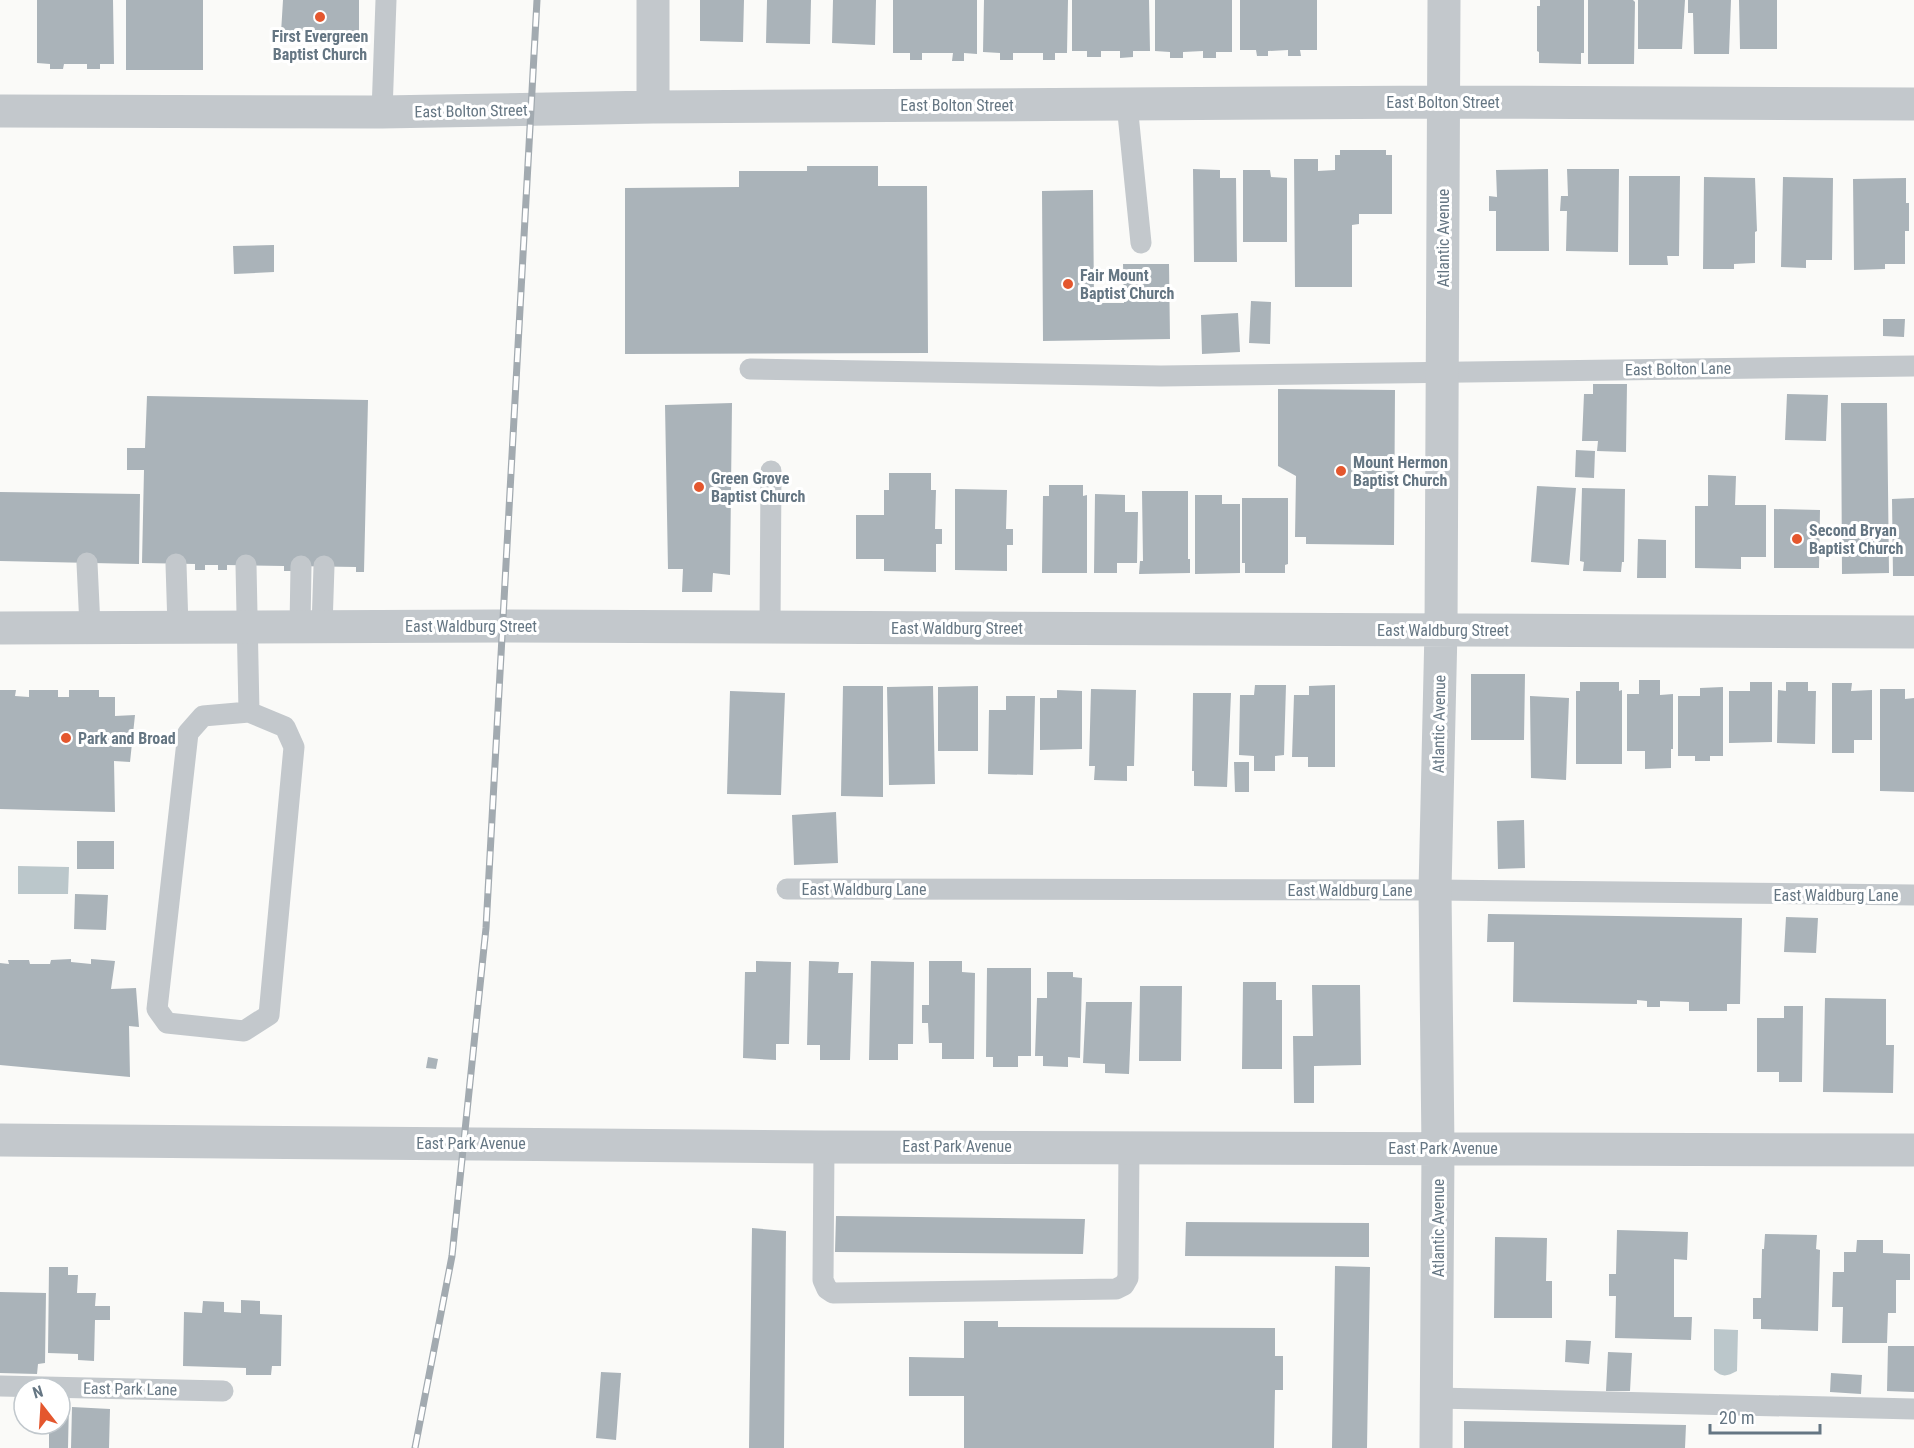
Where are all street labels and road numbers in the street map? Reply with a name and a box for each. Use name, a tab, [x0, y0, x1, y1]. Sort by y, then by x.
street label: East Bolton Street	[1386, 93, 1500, 112]
street label: East Bolton Street	[900, 96, 1014, 115]
street label: East Bolton Street	[414, 101, 528, 121]
street label: Atlantic Avenue	[1434, 189, 1453, 287]
street label: East Bolton Lane	[1625, 359, 1731, 379]
street label: East Waldburg Street	[405, 617, 537, 636]
street label: East Waldburg Street	[891, 619, 1023, 638]
street label: East Waldburg Street	[1377, 621, 1509, 640]
street label: Atlantic Avenue	[1429, 675, 1449, 773]
street label: East Waldburg Lane	[802, 880, 926, 899]
street label: East Waldburg Lane	[1288, 881, 1412, 900]
street label: East Waldburg Lane	[1774, 886, 1898, 905]
street label: East Park Avenue	[416, 1134, 526, 1153]
street label: East Park Avenue	[902, 1137, 1012, 1156]
street label: East Park Avenue	[1388, 1139, 1498, 1158]
street label: Atlantic Avenue	[1429, 1179, 1448, 1277]
street label: East Park Lane	[83, 1379, 177, 1399]

